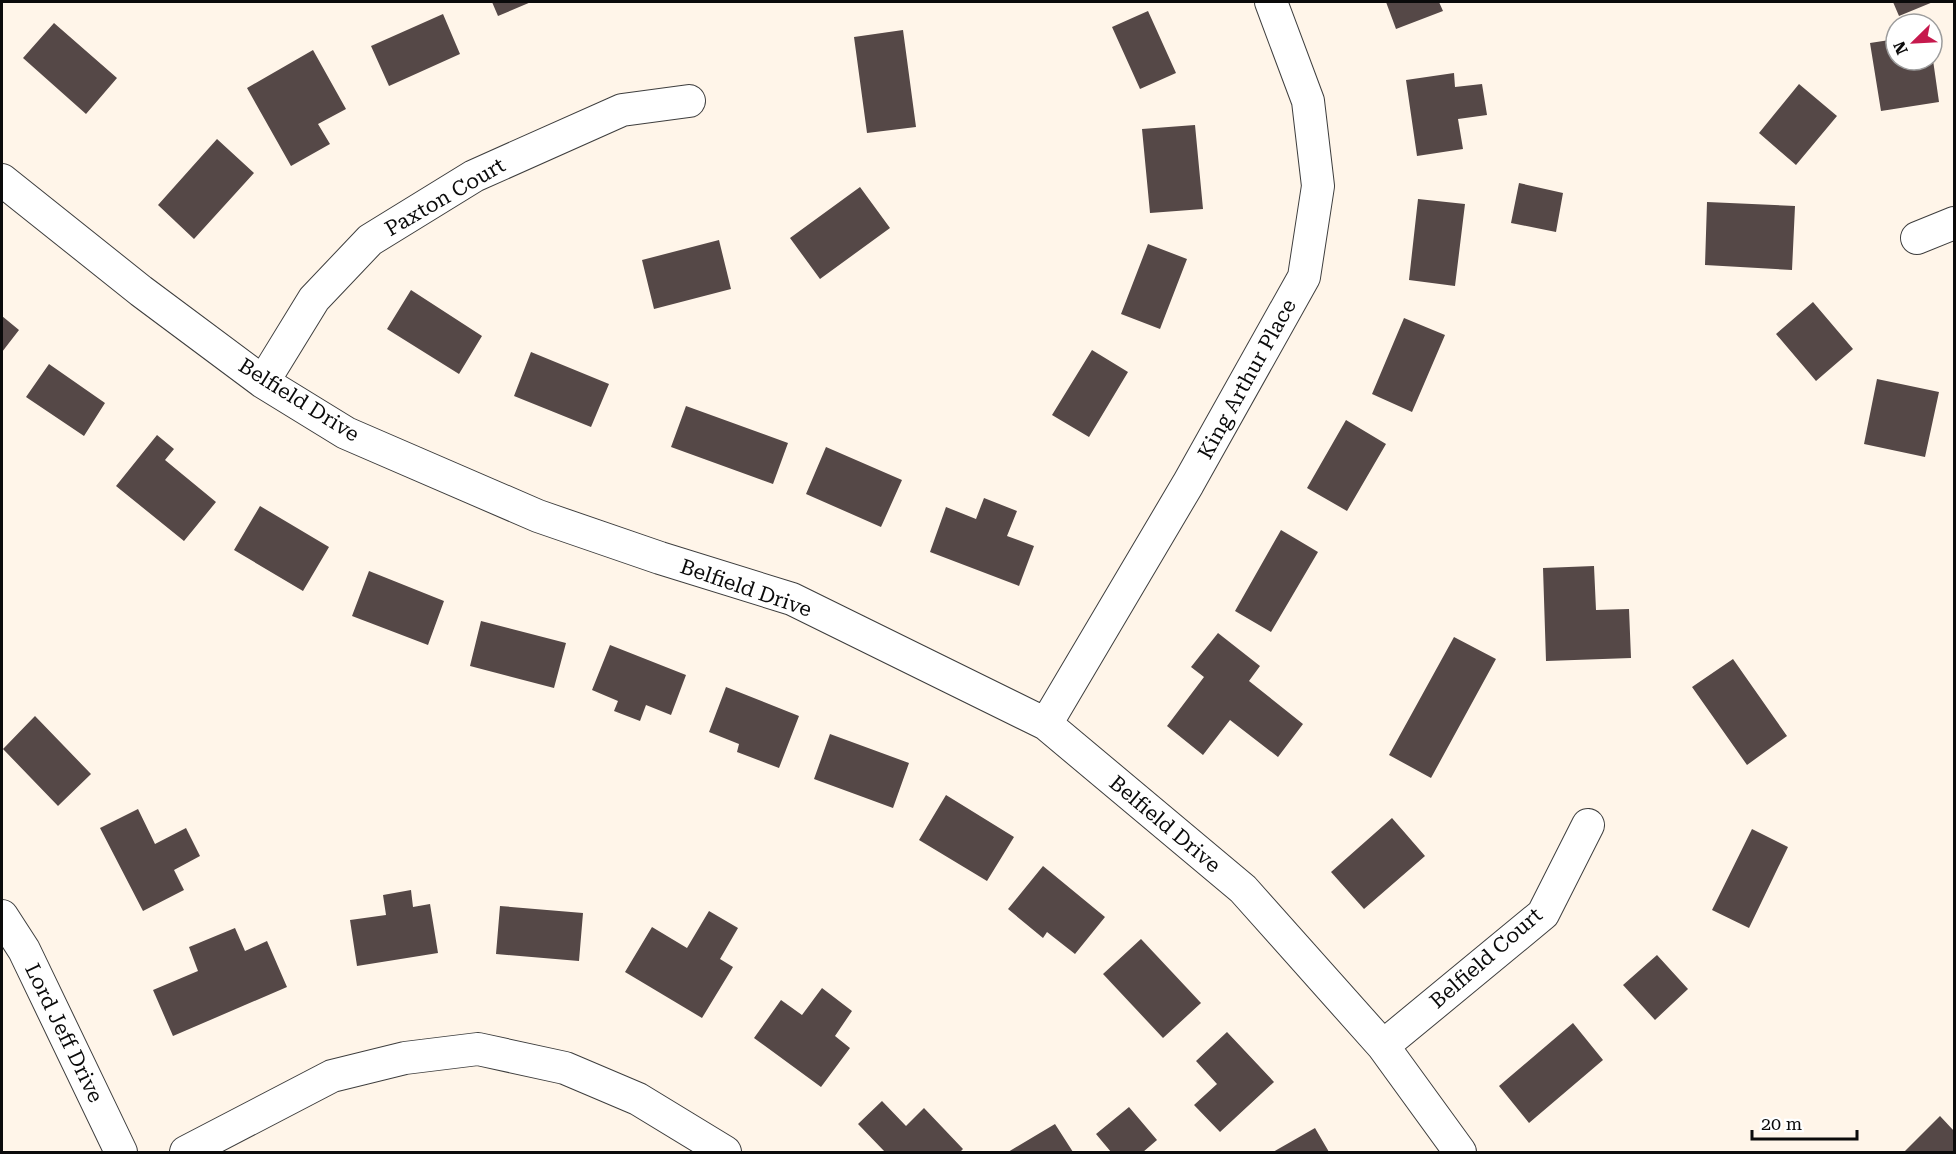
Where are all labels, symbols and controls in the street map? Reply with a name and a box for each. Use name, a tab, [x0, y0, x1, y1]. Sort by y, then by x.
north arrow	[1884, 12, 1944, 72]
text: N	[1890, 38, 1912, 57]
street label: Paxton Court	[381, 153, 509, 241]
street label: King Arthur Place	[1193, 295, 1301, 463]
street label: Belfield Drive	[234, 353, 364, 447]
street label: Belfield Drive	[677, 554, 815, 622]
street label: Belfield Drive	[1105, 771, 1225, 877]
street label: Belfield Court	[1425, 903, 1547, 1013]
street label: Lord Jeff Drive	[20, 960, 108, 1106]
scale bar	[1752, 1103, 1857, 1141]
text: 20 m	[1761, 1113, 1802, 1134]

